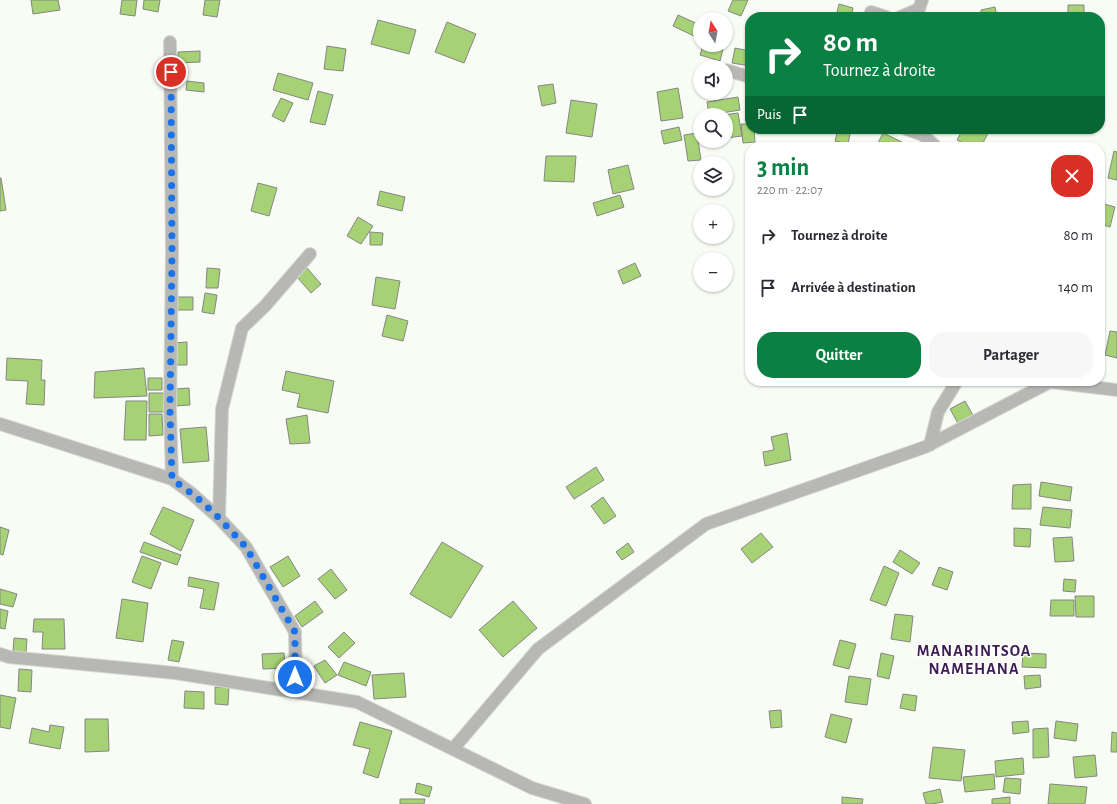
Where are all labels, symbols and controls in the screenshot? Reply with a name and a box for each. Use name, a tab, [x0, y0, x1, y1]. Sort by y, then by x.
north arrow	[693, 12, 733, 52]
map controls	[693, 12, 733, 292]
icon: right	[757, 28, 809, 80]
text: 80 m	[823, 29, 878, 57]
pin	[154, 55, 188, 89]
button: sound	[693, 60, 733, 100]
icon: arrive	[160, 61, 182, 83]
text: Tournez à droite	[823, 62, 936, 80]
icon: arrive	[789, 104, 811, 126]
text: Puis	[757, 107, 781, 122]
button: search	[693, 108, 733, 148]
button: close	[1051, 155, 1093, 197]
button: layers	[693, 156, 733, 196]
text: 3 min	[757, 156, 809, 180]
text: 220 m · 22:07	[757, 184, 823, 197]
button: +	[693, 204, 733, 244]
icon: right	[757, 225, 779, 247]
text: Tournez à droite	[791, 228, 888, 243]
text: 80 m	[1063, 228, 1093, 243]
button: −	[693, 252, 733, 292]
icon: arrive	[757, 277, 779, 299]
text: Arrivée à destination	[791, 280, 916, 295]
text: 140 m	[1058, 280, 1093, 295]
button: Quitter	[757, 332, 921, 378]
button: Partager	[929, 332, 1093, 378]
district label: MANARINTSOA NAMEHANA	[917, 643, 1031, 677]
position arrow	[274, 656, 316, 698]

